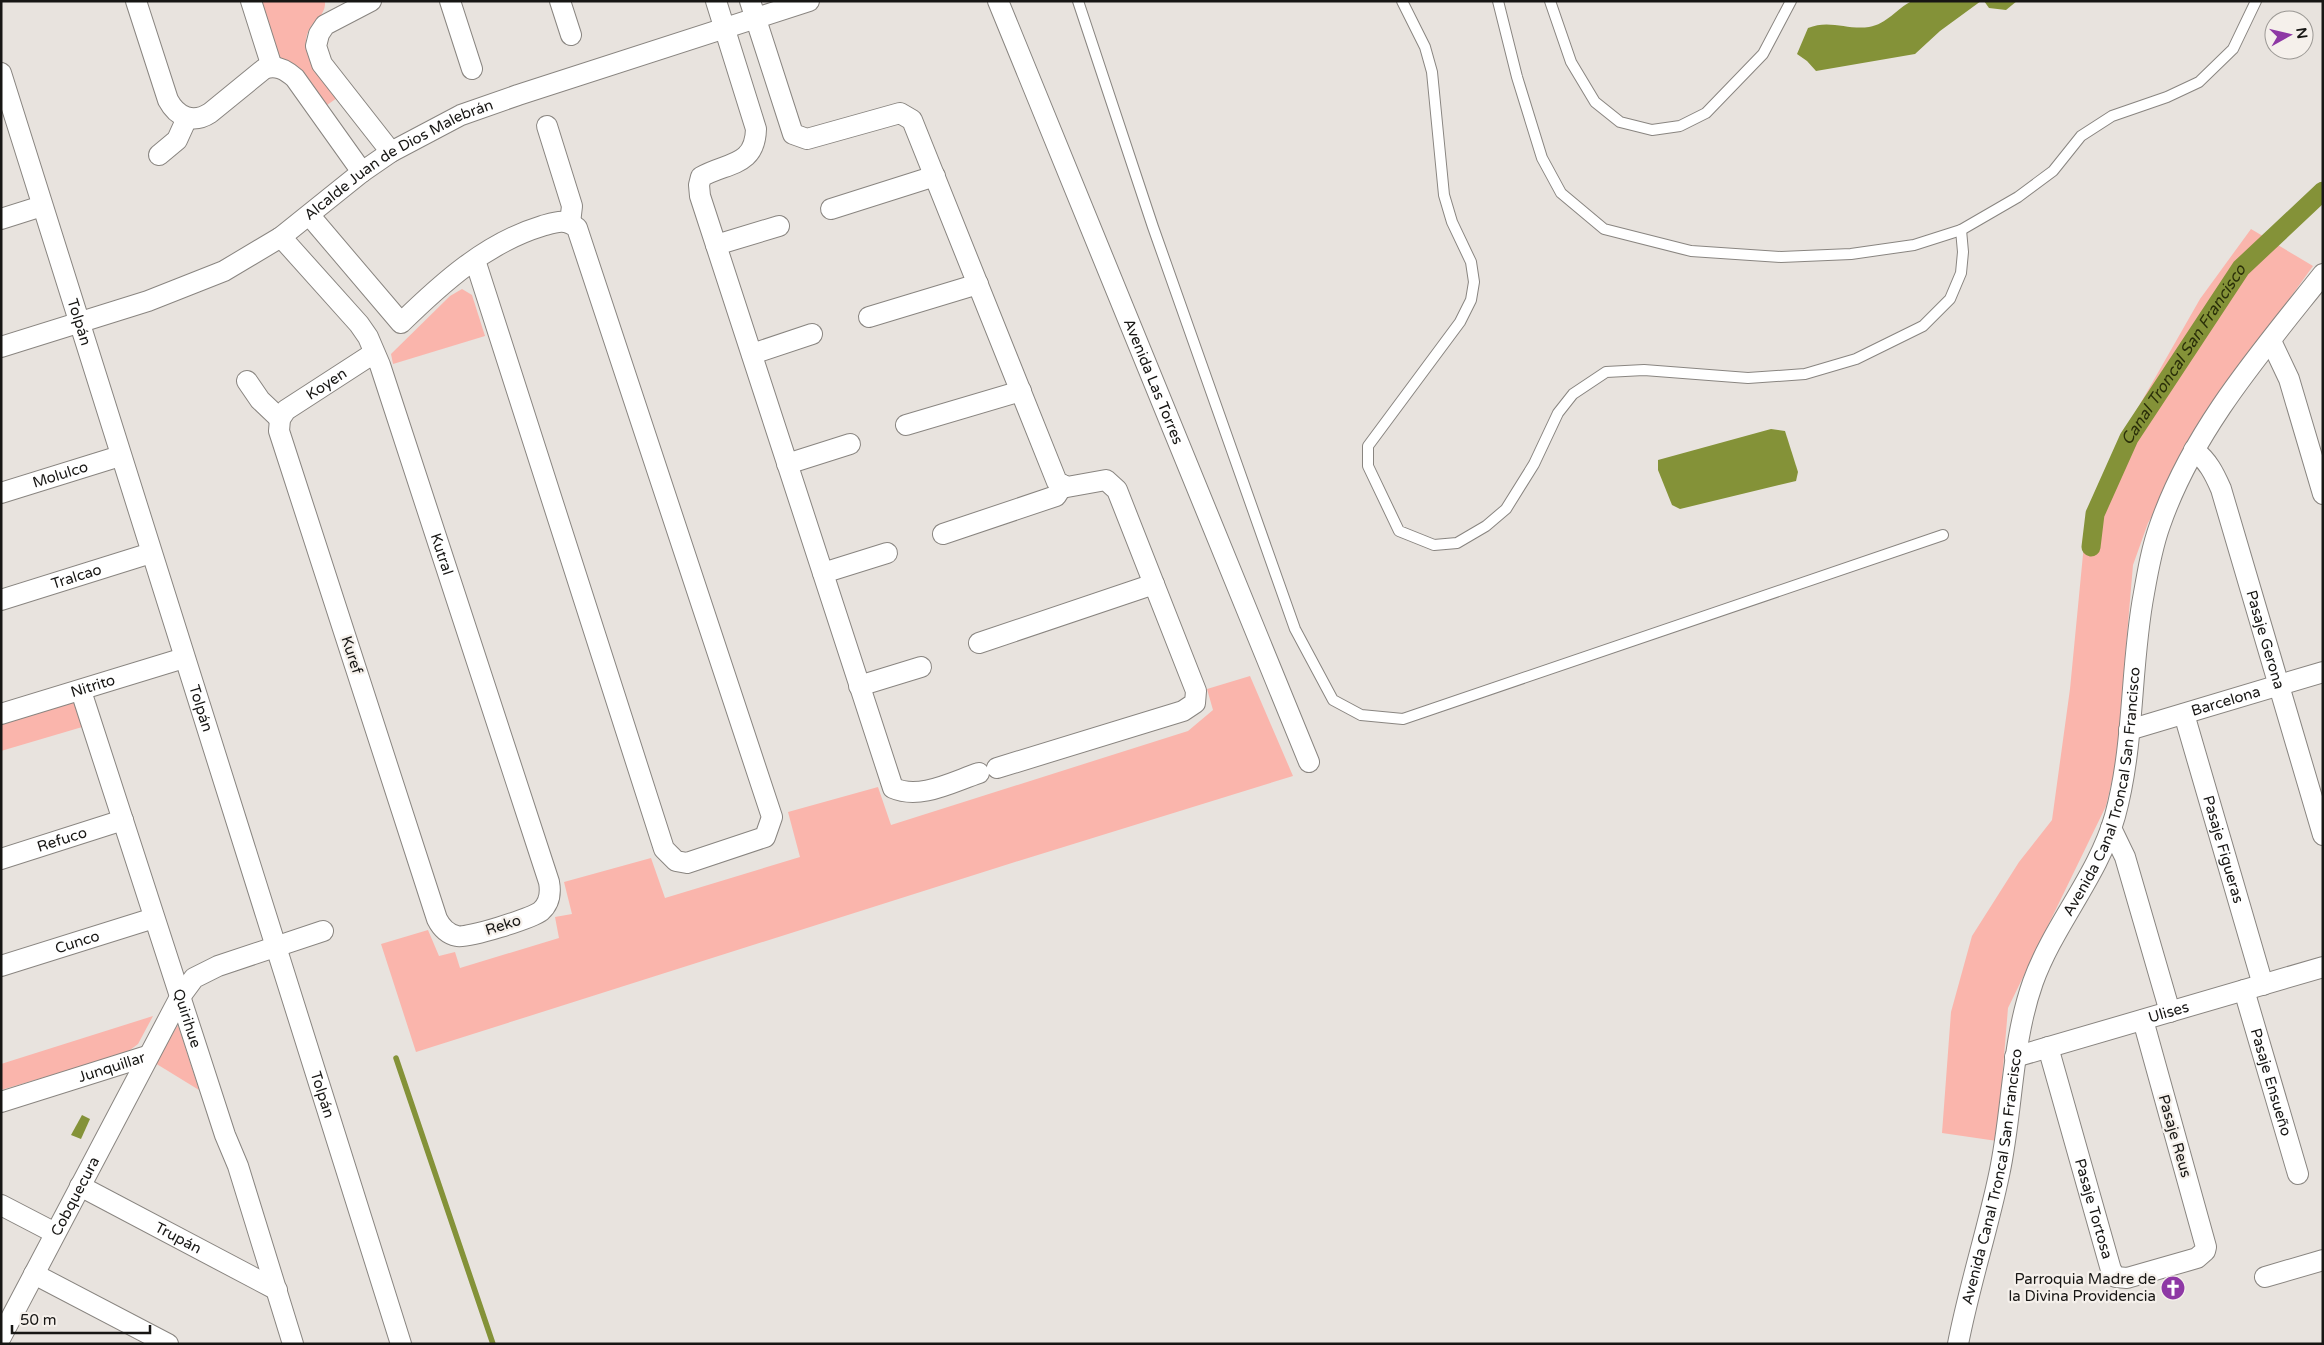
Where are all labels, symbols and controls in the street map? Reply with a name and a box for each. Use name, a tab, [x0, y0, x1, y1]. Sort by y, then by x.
north arrow	[2264, 10, 2314, 60]
text: N	[2292, 27, 2311, 40]
street label: Alcalde Juan de Dios Malebrán	[300, 95, 495, 224]
water label: Canal Troncal San Francisco	[2117, 260, 2251, 448]
street label: Tolpán	[64, 296, 95, 348]
street label: Avenida Las Torres	[1120, 316, 1187, 447]
street label: Koyen	[303, 364, 350, 404]
street label: Molulco	[30, 458, 90, 492]
street label: Kutral	[427, 531, 457, 577]
street label: Tralcao	[49, 560, 104, 593]
street label: Pasaje Gerona	[2242, 588, 2288, 691]
street label: Kuref	[337, 634, 367, 677]
street label: Avenida Canal Troncal San Francisco	[2059, 666, 2144, 919]
street label: Nitrito	[68, 671, 117, 701]
street label: Barcelona	[2189, 682, 2262, 720]
street label: Tolpán	[185, 683, 217, 734]
street label: Pasaje Figueras	[2199, 793, 2248, 905]
street label: Refuco	[35, 823, 89, 856]
street label: Reko	[483, 911, 523, 939]
street label: Cunco	[53, 927, 102, 957]
street label: Quirihue	[169, 986, 205, 1050]
street label: Ulises	[2146, 998, 2191, 1027]
street label: Pasaje Ensueño	[2247, 1026, 2295, 1138]
street label: Junquillar	[76, 1048, 148, 1086]
street label: Avenida Canal Troncal San Francisco	[1958, 1048, 2026, 1306]
street label: Tolpán	[307, 1069, 338, 1120]
street label: Pasaje Reus	[2155, 1092, 2195, 1180]
street label: Cobquecura	[47, 1154, 103, 1239]
street label: Pasaje Tortosa	[2071, 1156, 2116, 1261]
street label: Trupán	[152, 1218, 205, 1257]
place label: Parroquia Madre de la Divina Providencia	[2009, 1270, 2156, 1305]
church icon: Parroquia Madre de la Divina Providencia	[2160, 1275, 2186, 1301]
scale bar	[12, 1302, 150, 1334]
text: 50 m	[20, 1311, 57, 1329]

